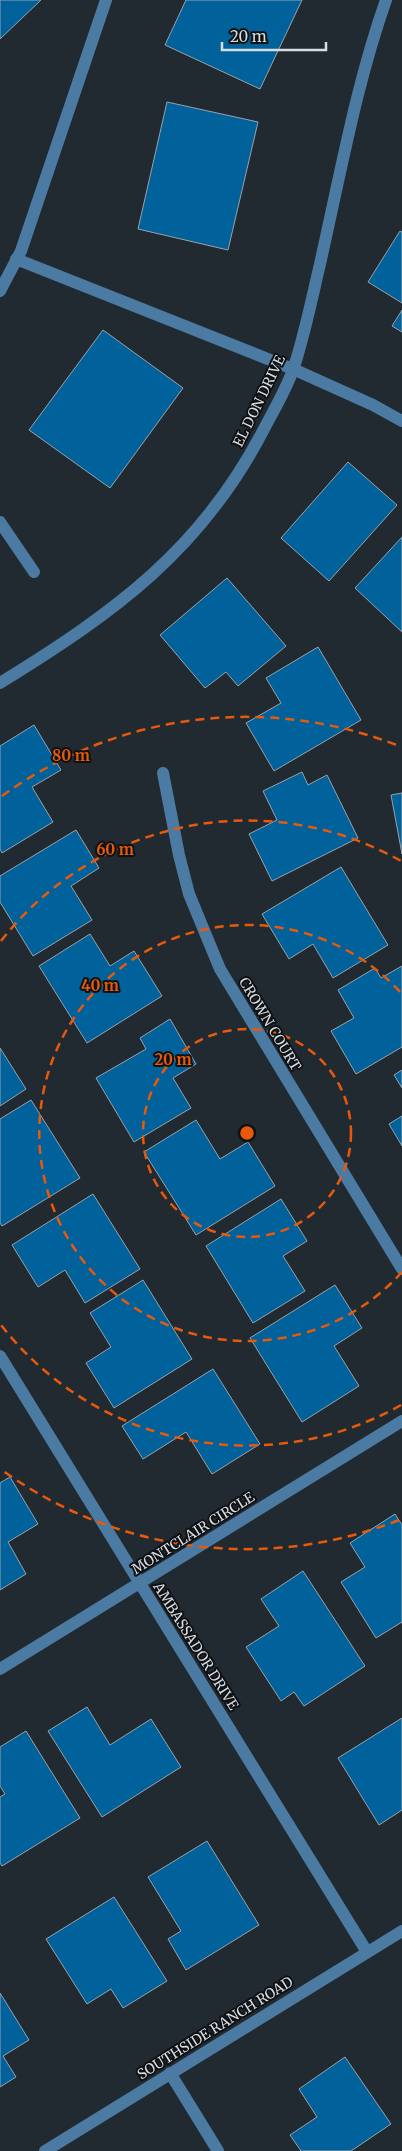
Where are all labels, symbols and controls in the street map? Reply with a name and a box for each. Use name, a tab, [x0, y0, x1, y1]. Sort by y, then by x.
scale bar	[222, 20, 326, 52]
text: 20 m	[230, 27, 267, 46]
street label: EL DON DRIVE	[229, 352, 289, 450]
text: 80 m	[52, 746, 90, 765]
text: 60 m	[96, 840, 134, 859]
street label: CROWN COURT	[235, 974, 305, 1074]
text: 40 m	[81, 976, 119, 995]
text: 20 m	[154, 1050, 192, 1069]
centre of rings	[238, 1124, 256, 1142]
street label: MONTCLAIR CIRCLE	[128, 1488, 258, 1578]
street label: AMBASSADOR DRIVE	[149, 1578, 243, 1713]
street label: SOUTHSIDE RANCH ROAD	[134, 1972, 297, 2083]

